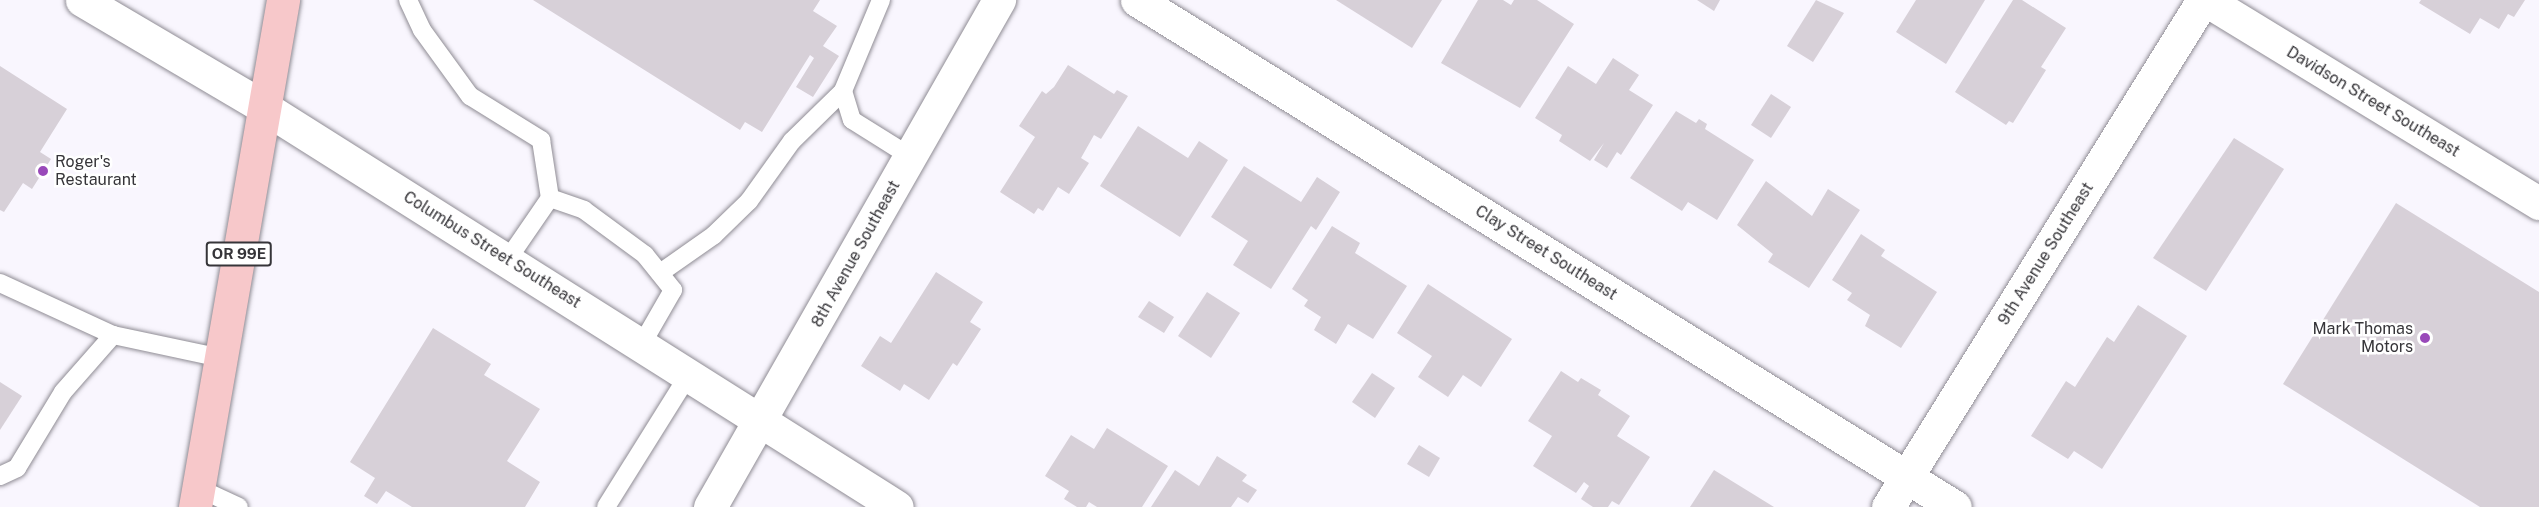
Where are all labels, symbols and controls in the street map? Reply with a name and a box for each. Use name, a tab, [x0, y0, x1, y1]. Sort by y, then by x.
street label: Davidson Street Southeast	[2283, 43, 2463, 161]
place label: Roger's Restaurant	[55, 152, 137, 190]
marker: Roger's Restaurant	[36, 164, 50, 178]
street label: 8th Avenue Southeast	[808, 177, 904, 331]
street label: 9th Avenue Southeast	[1994, 179, 2098, 329]
street label: Columbus Street Southeast	[400, 187, 584, 313]
street label: Clay Street Southeast	[1471, 201, 1621, 305]
road number: OR 99E	[204, 242, 274, 266]
place label: Mark Thomas Motors	[2312, 319, 2413, 357]
marker: Mark Thomas Motors	[2418, 331, 2432, 345]

